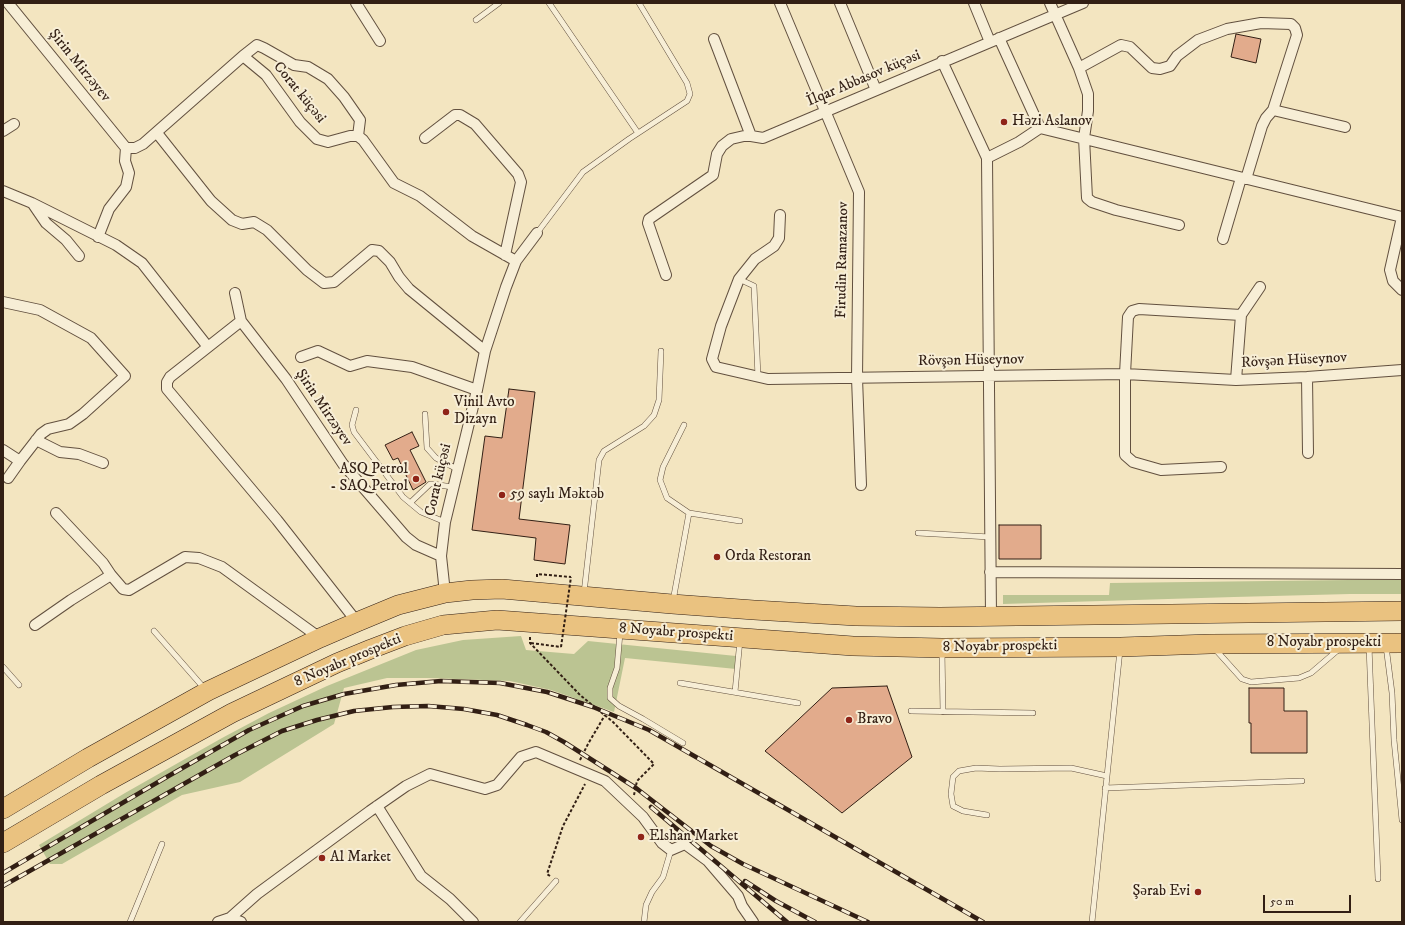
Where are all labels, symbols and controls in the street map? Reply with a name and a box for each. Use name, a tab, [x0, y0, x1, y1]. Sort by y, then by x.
street label: Şirin Mirzəyev	[44, 26, 114, 106]
street label: İlqar Abbasov küçəsi	[804, 47, 924, 111]
street label: Corat küçəsi	[269, 59, 329, 127]
place label: Həzi Aslanov	[1012, 113, 1092, 131]
marker: Həzi Aslanov	[999, 117, 1009, 127]
street label: Firudin Ramazanov	[833, 201, 853, 319]
street label: Rövşən Hüseynov	[1241, 349, 1347, 373]
street label: Rövşən Hüseynov	[918, 351, 1024, 371]
street label: Şirin Mirzəyev	[291, 366, 355, 450]
place label: Vinil Avto Dizayn	[454, 394, 515, 429]
marker: Vinil Avto Dizayn	[441, 407, 451, 417]
street label: Corat küçəsi	[422, 442, 456, 518]
place label: ASQ Petrol - SAQ Petrol	[330, 461, 408, 496]
marker: ASQ Petrol - SAQ Petrol	[411, 474, 421, 484]
place label: 59 saylı Məktəb	[510, 486, 604, 504]
marker: 59 saylı Məktəb	[497, 490, 507, 500]
place label: Orda Restoran	[725, 548, 811, 566]
marker: Orda Restoran	[712, 552, 722, 562]
street label: 8 Noyabr prospekti	[618, 620, 734, 646]
street label: 8 Noyabr prospekti	[292, 630, 404, 692]
street label: 8 Noyabr prospekti	[1267, 634, 1381, 652]
street label: 8 Noyabr prospekti	[943, 637, 1057, 657]
place label: Bravo	[857, 711, 892, 729]
marker: Bravo	[844, 715, 854, 725]
place label: Elshan Market	[649, 828, 738, 846]
marker: Elshan Market	[636, 832, 646, 842]
place label: Al Market	[330, 849, 391, 867]
marker: Al Market	[317, 853, 327, 863]
place label: Şərab Evi	[1132, 883, 1190, 901]
marker: Şərab Evi	[1193, 887, 1203, 897]
scale bar	[1265, 887, 1353, 913]
text: 50 m	[1270, 894, 1294, 909]

